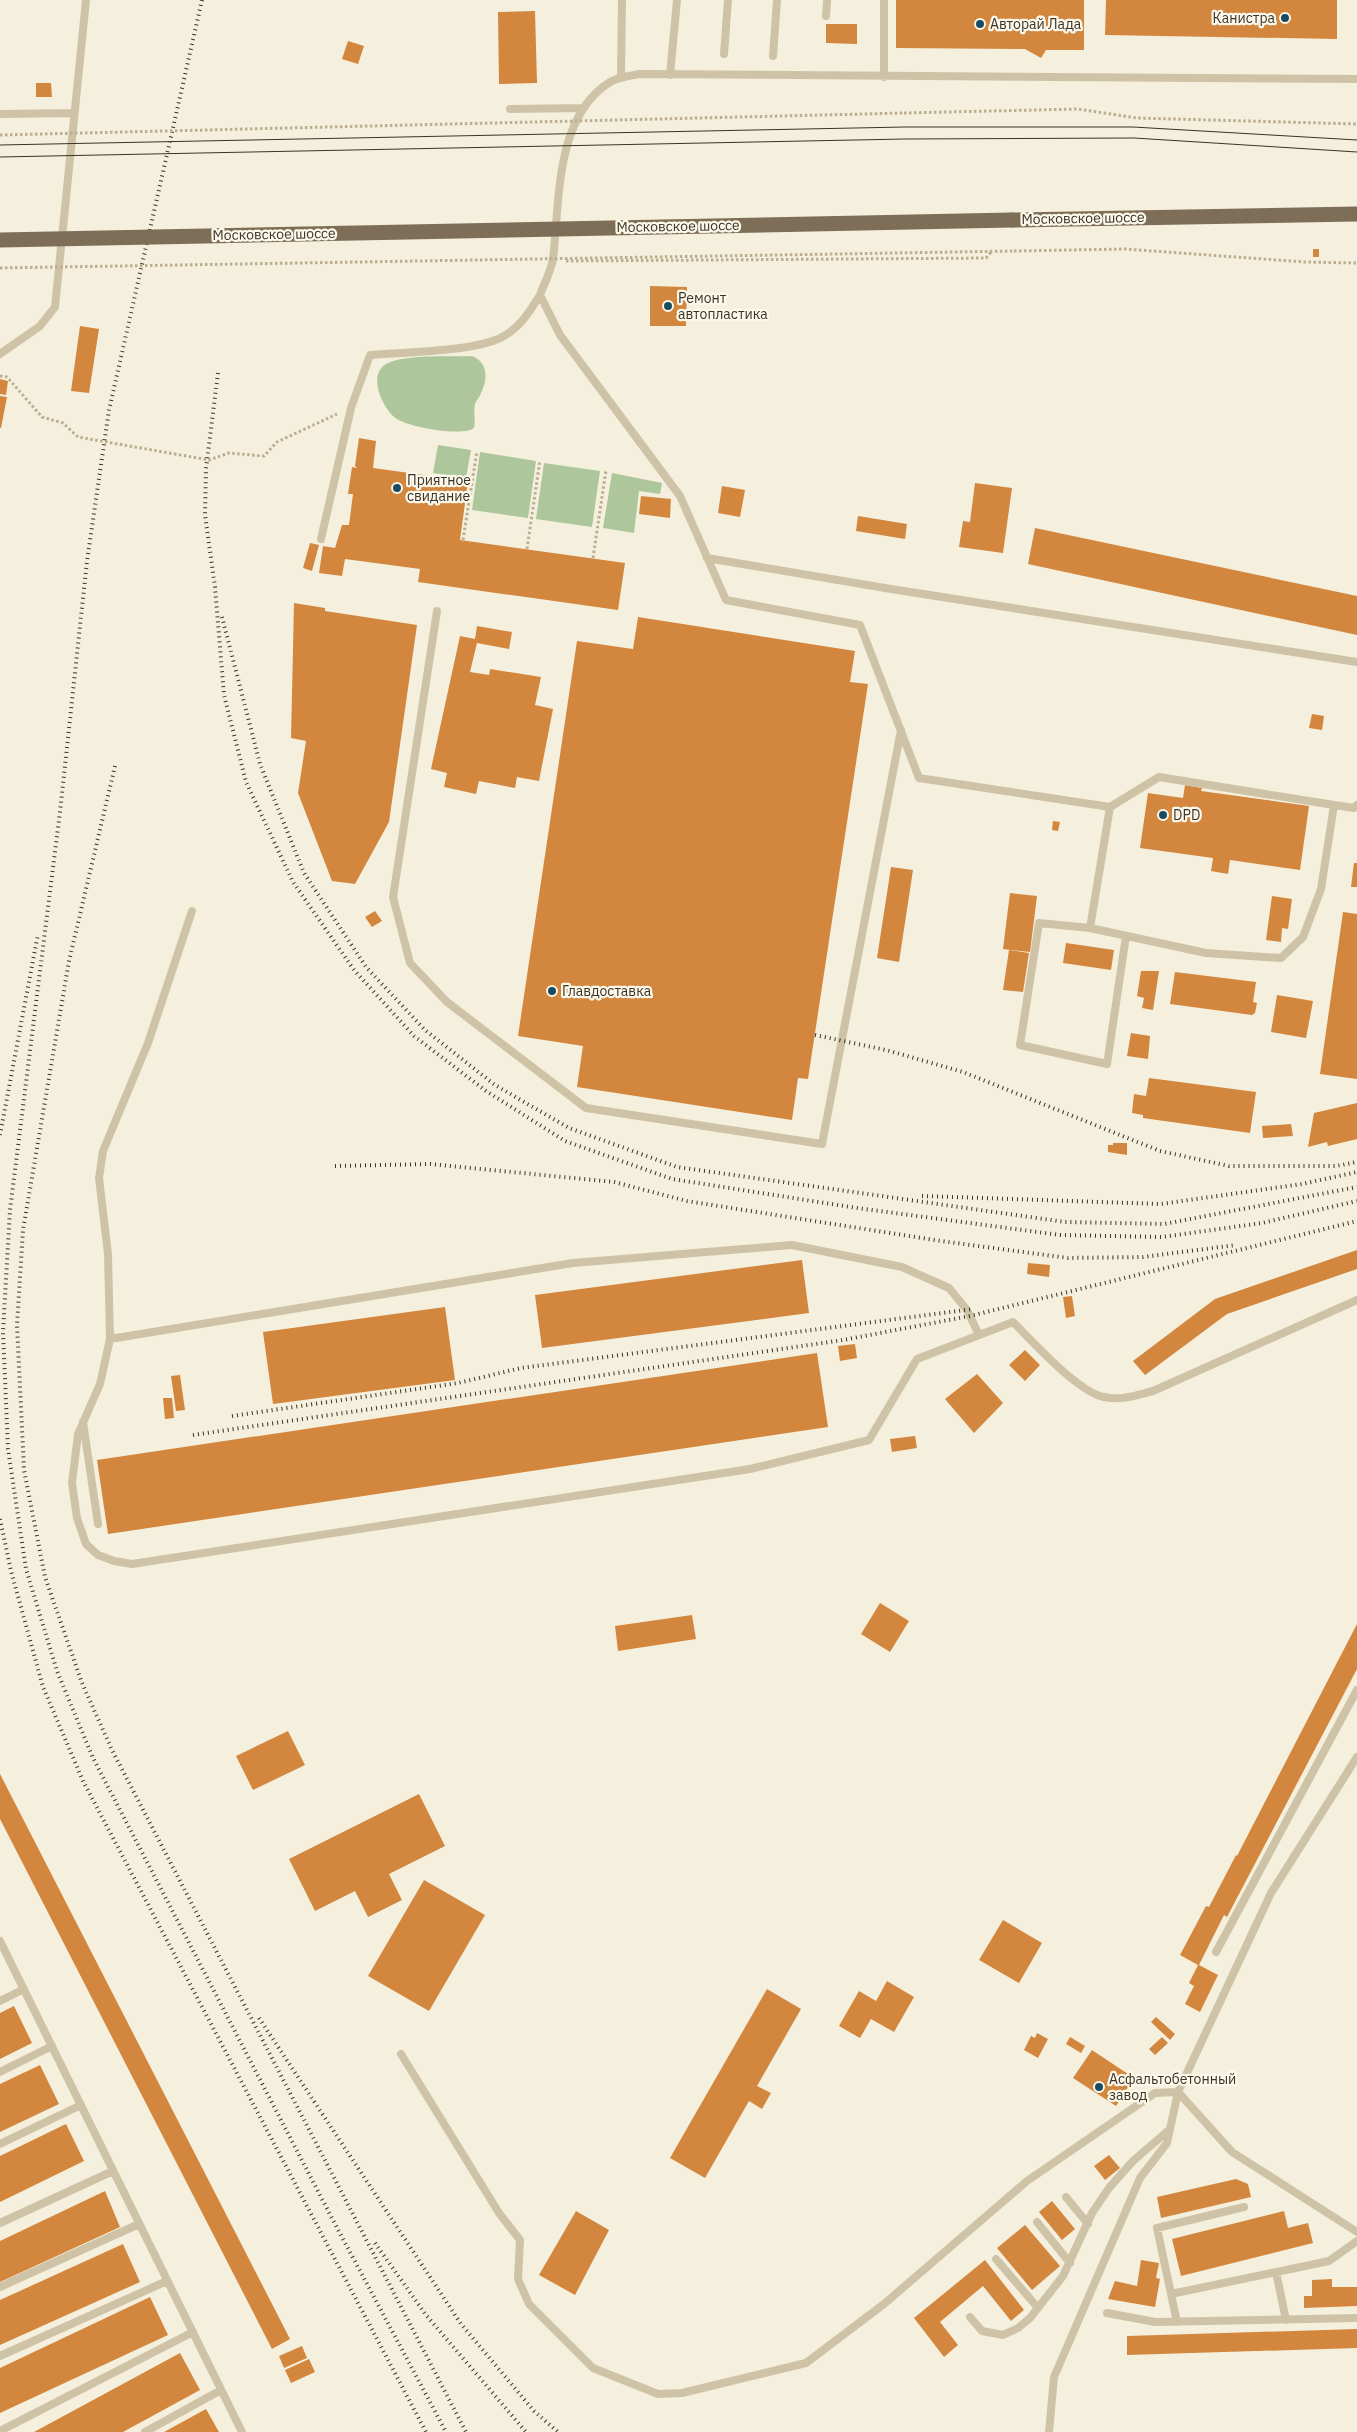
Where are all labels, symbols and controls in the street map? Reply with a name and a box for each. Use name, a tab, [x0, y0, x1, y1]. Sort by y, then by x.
place label: Канистра	[1213, 9, 1276, 27]
marker: Канистра	[1279, 12, 1291, 24]
place label: Авторай Лада	[990, 15, 1082, 33]
marker: Авторай Лада	[974, 18, 986, 30]
street label: Московское шоссе	[1021, 208, 1145, 228]
street label: Московское шоссе	[616, 216, 740, 236]
street label: Московское шоссе	[212, 224, 336, 244]
place label: Ремонт автопластика	[678, 289, 768, 323]
marker: Ремонт автопластика	[662, 300, 674, 312]
place label: Приятное свидание	[407, 471, 471, 505]
marker: Приятное свидание	[391, 482, 403, 494]
place label: DPD	[1173, 806, 1200, 824]
marker: DPD	[1157, 809, 1169, 821]
place label: Главдоставка	[562, 982, 652, 1000]
marker: Главдоставка	[546, 985, 558, 997]
place label: Асфальтобетонный завод	[1109, 2070, 1236, 2104]
marker: Асфальтобетонный завод	[1093, 2081, 1105, 2093]

